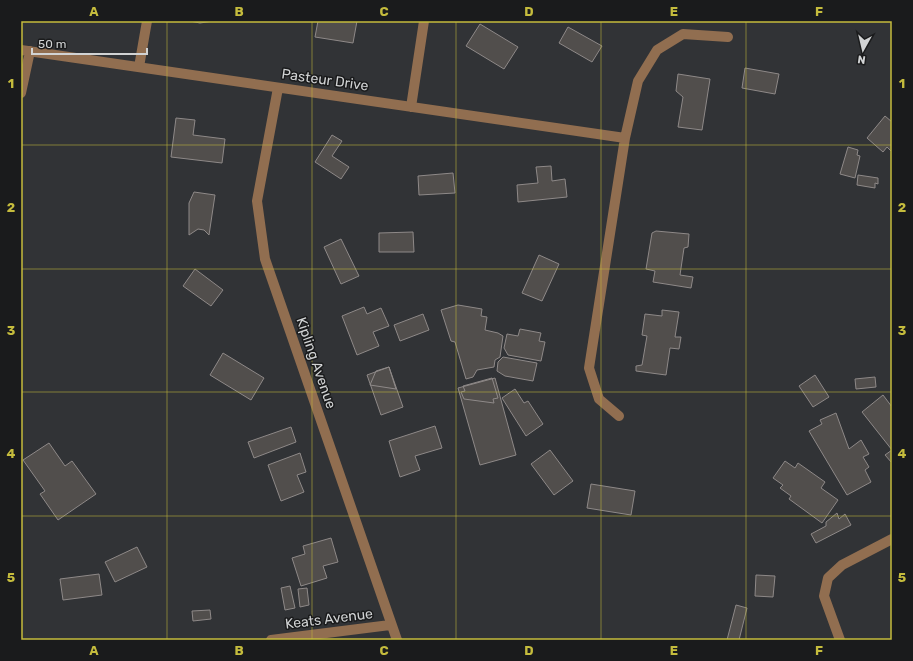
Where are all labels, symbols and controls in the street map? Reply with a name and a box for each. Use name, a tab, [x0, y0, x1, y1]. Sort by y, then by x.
text: A	[89, 4, 99, 19]
text: B	[234, 4, 244, 19]
text: C	[379, 4, 389, 19]
text: D	[524, 4, 534, 19]
text: E	[670, 4, 678, 19]
text: F	[815, 4, 823, 19]
scale bar	[32, 30, 147, 56]
north arrow	[843, 30, 883, 70]
text: 50 m	[38, 37, 66, 51]
text: N	[857, 52, 867, 66]
street label: Pasteur Drive	[280, 65, 370, 95]
text: 1	[8, 76, 14, 91]
text: 1	[899, 76, 905, 91]
text: 2	[7, 200, 15, 215]
text: 2	[898, 200, 906, 215]
street label: Kipling Avenue	[292, 315, 340, 411]
text: 3	[7, 323, 16, 338]
text: 3	[898, 323, 907, 338]
text: 4	[7, 446, 16, 461]
text: 4	[898, 446, 907, 461]
text: 5	[7, 570, 15, 585]
text: 5	[898, 570, 906, 585]
street label: Keats Avenue	[284, 605, 374, 633]
text: A	[89, 643, 99, 658]
text: B	[234, 643, 244, 658]
text: C	[379, 643, 389, 658]
text: D	[524, 643, 534, 658]
text: E	[670, 643, 678, 658]
text: F	[815, 643, 823, 658]

